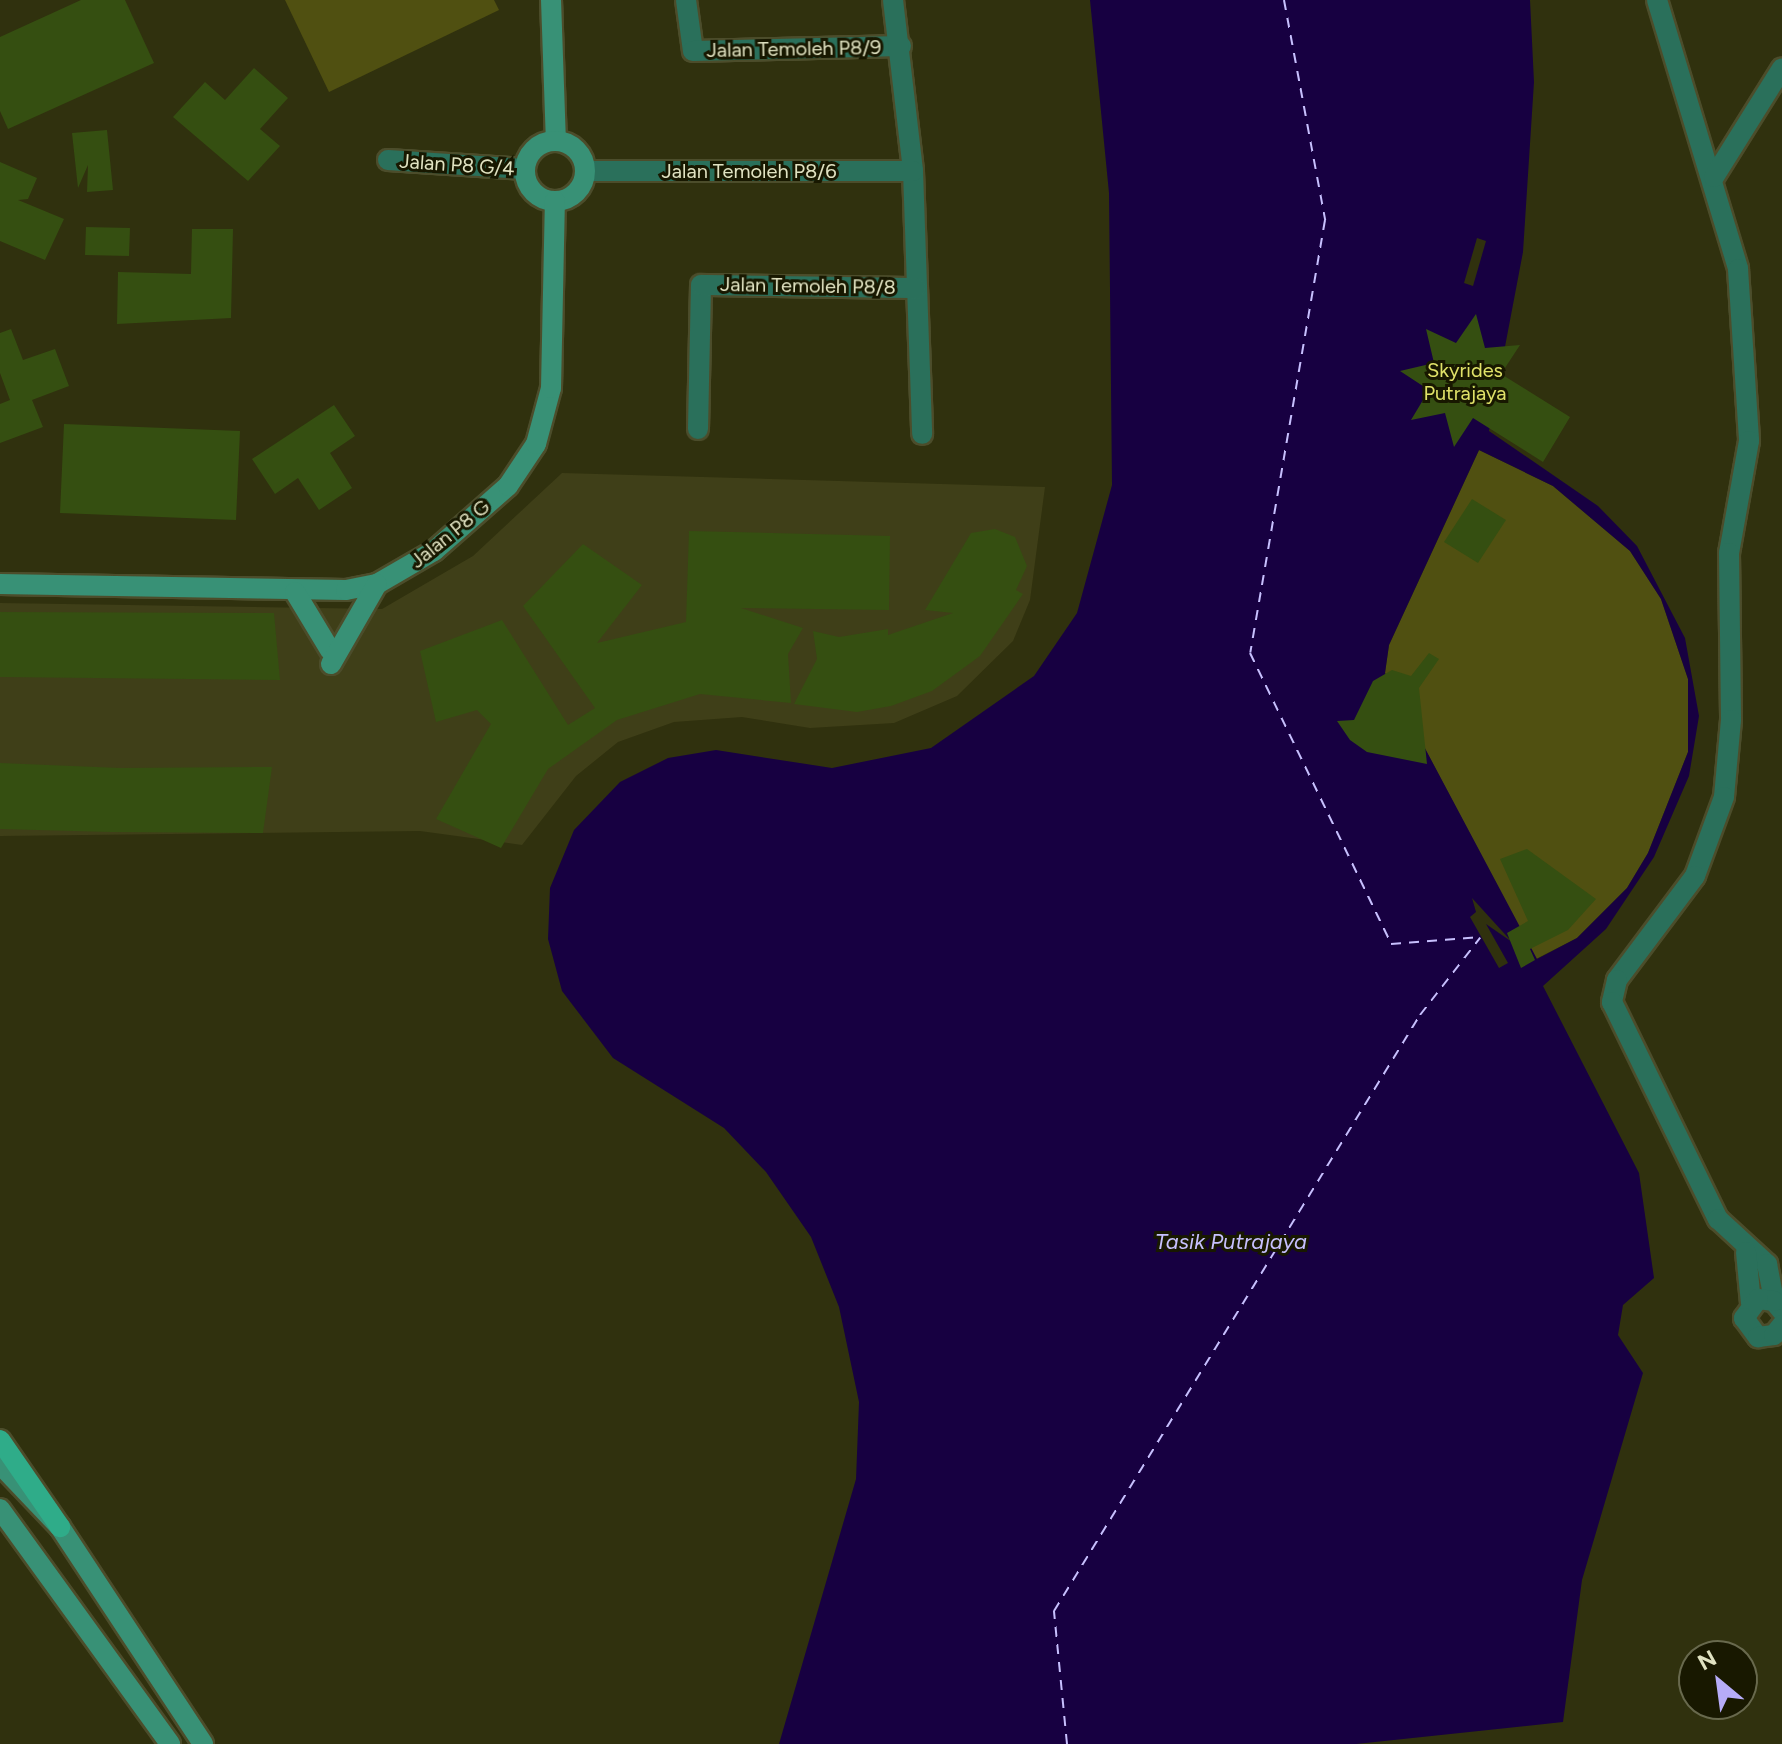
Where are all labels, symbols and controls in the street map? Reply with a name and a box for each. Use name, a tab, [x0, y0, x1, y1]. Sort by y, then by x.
street label: Jalan Temoleh P8/9	[706, 35, 882, 63]
street label: Jalan P8 G/4	[399, 149, 515, 181]
street label: Jalan Temoleh P8/6	[662, 159, 836, 183]
street label: Jalan Temoleh P8/8	[720, 272, 896, 300]
park label: Skyrides Putrajaya	[1423, 359, 1507, 406]
street label: Jalan P8 G	[405, 495, 495, 573]
water label: Tasik Putrajaya	[1155, 1229, 1307, 1255]
north arrow	[1678, 1640, 1758, 1720]
text: N	[1693, 1644, 1721, 1676]

